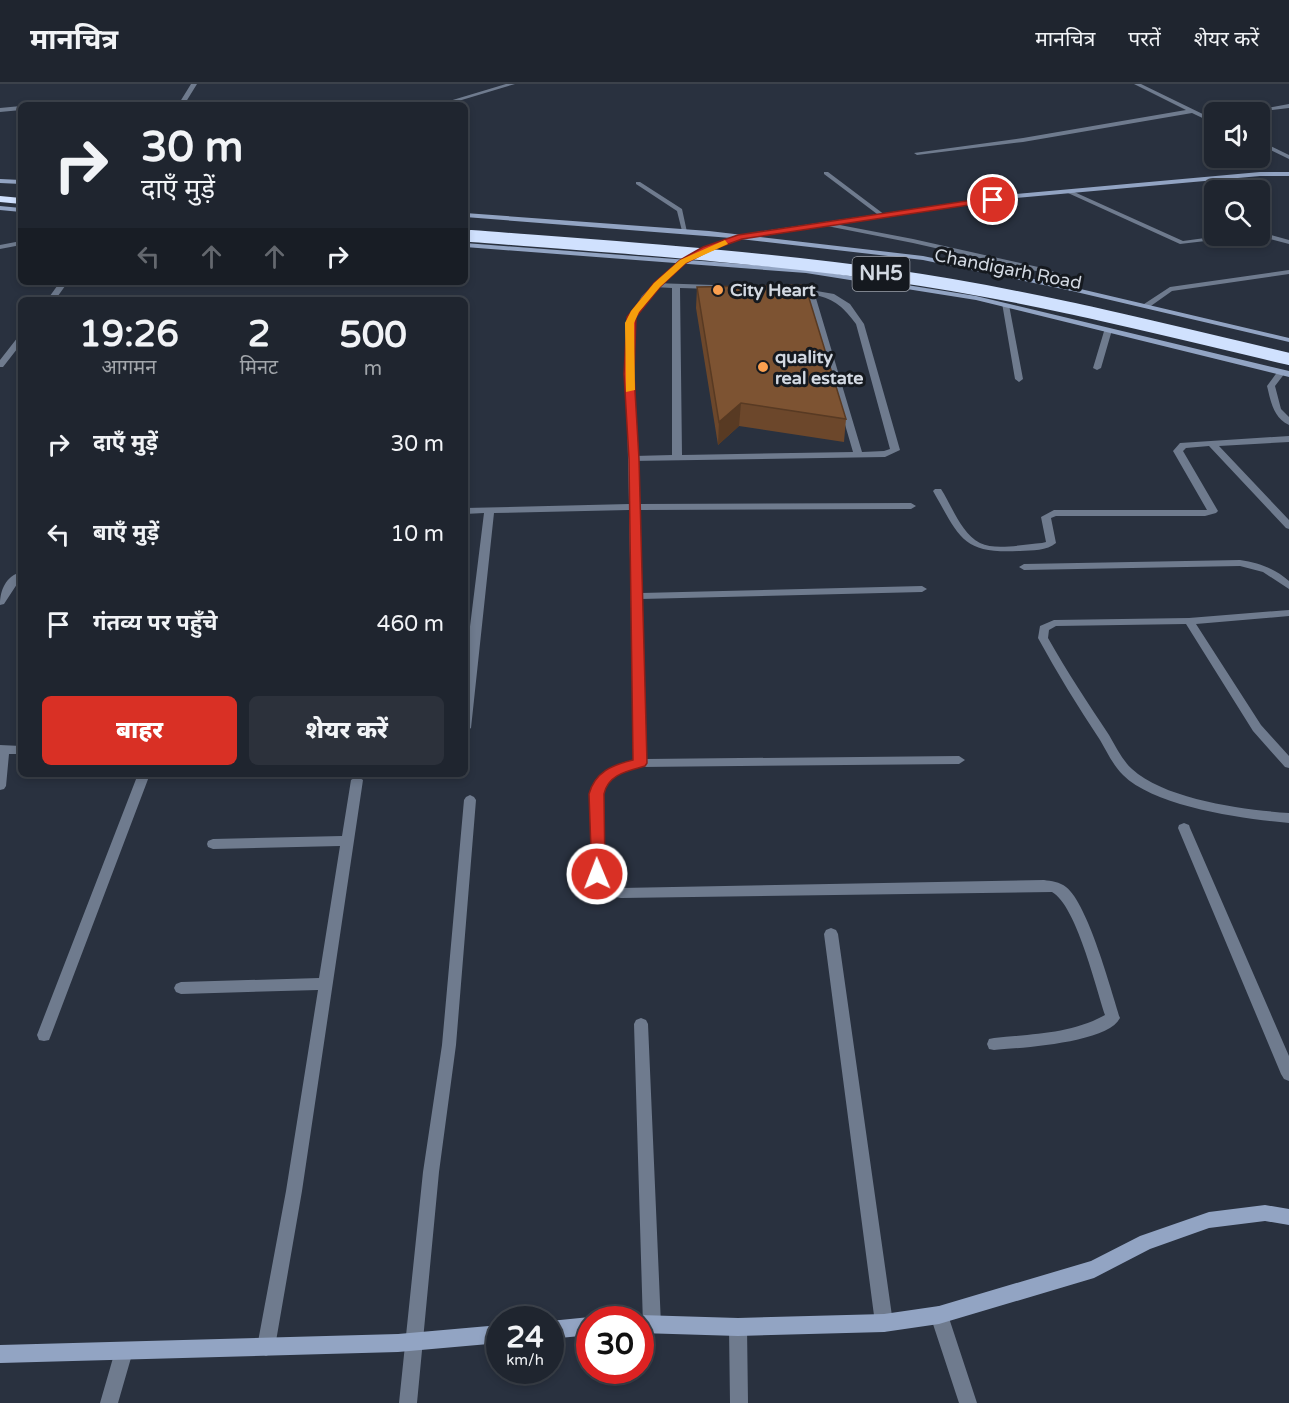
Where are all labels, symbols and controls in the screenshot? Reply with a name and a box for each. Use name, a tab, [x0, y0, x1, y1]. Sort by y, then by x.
text: मानचित्र	[30, 23, 118, 57]
text: मानचित्र	[1035, 27, 1095, 52]
text: परतें	[1128, 27, 1161, 52]
text: शेयर करें	[1194, 27, 1259, 52]
map controls	[1204, 102, 1270, 246]
button: sound	[1204, 102, 1270, 168]
text: 30 m	[141, 122, 243, 173]
icon: right	[42, 126, 120, 204]
text: दाएँ मुड़ें	[141, 173, 215, 206]
pin	[967, 174, 1018, 225]
button: search	[1204, 180, 1270, 246]
icon: arrive	[976, 183, 1009, 216]
icon: left	[132, 240, 165, 273]
icon: ahead	[195, 240, 228, 273]
icon: ahead	[258, 240, 291, 273]
icon: right	[321, 240, 354, 273]
street label: Chandigarh Road	[932, 244, 1084, 294]
road number: NH5	[852, 257, 910, 291]
place label: City Heart	[730, 279, 816, 301]
marker: City Heart	[711, 283, 725, 297]
text: 19:26	[79, 313, 179, 356]
text: 2	[248, 313, 270, 356]
text: 500	[339, 314, 407, 357]
place label: quality real estate	[775, 346, 864, 389]
text: आगमन	[102, 356, 156, 380]
text: मिनट	[240, 356, 278, 380]
text: m	[364, 357, 382, 381]
marker: quality real estate	[756, 360, 770, 374]
icon: right	[42, 428, 75, 461]
text: दाएँ मुड़ें	[93, 430, 158, 456]
text: 30 m	[390, 431, 444, 457]
icon: left	[42, 518, 75, 551]
text: बाएँ मुड़ें	[93, 520, 159, 546]
text: 10 m	[390, 521, 444, 547]
icon: arrive	[42, 608, 75, 641]
text: गंतव्य पर पहुँचे	[93, 610, 218, 636]
text: 460 m	[377, 611, 444, 637]
button: बाहर	[42, 696, 237, 765]
button: शेयर करें	[249, 696, 444, 765]
position arrow	[565, 842, 629, 906]
speed limit sign: 30	[576, 1306, 654, 1384]
text: 24	[506, 1319, 544, 1356]
text: km/h	[506, 1351, 544, 1369]

